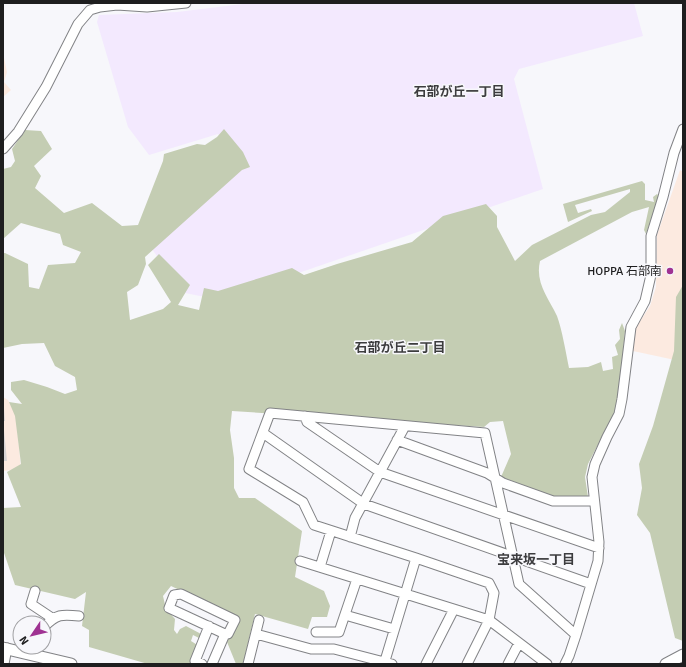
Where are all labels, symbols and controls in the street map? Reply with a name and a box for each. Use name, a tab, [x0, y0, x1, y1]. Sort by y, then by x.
district label: 石部が丘一丁目	[413, 84, 505, 100]
place label: HOPPA 石部南	[587, 264, 662, 279]
marker: HOPPA 石部南	[665, 266, 675, 276]
district label: 石部が丘二丁目	[354, 340, 446, 356]
district label: 宝来坂一丁目	[497, 552, 575, 568]
north arrow	[12, 615, 52, 655]
text: N	[17, 634, 32, 647]

